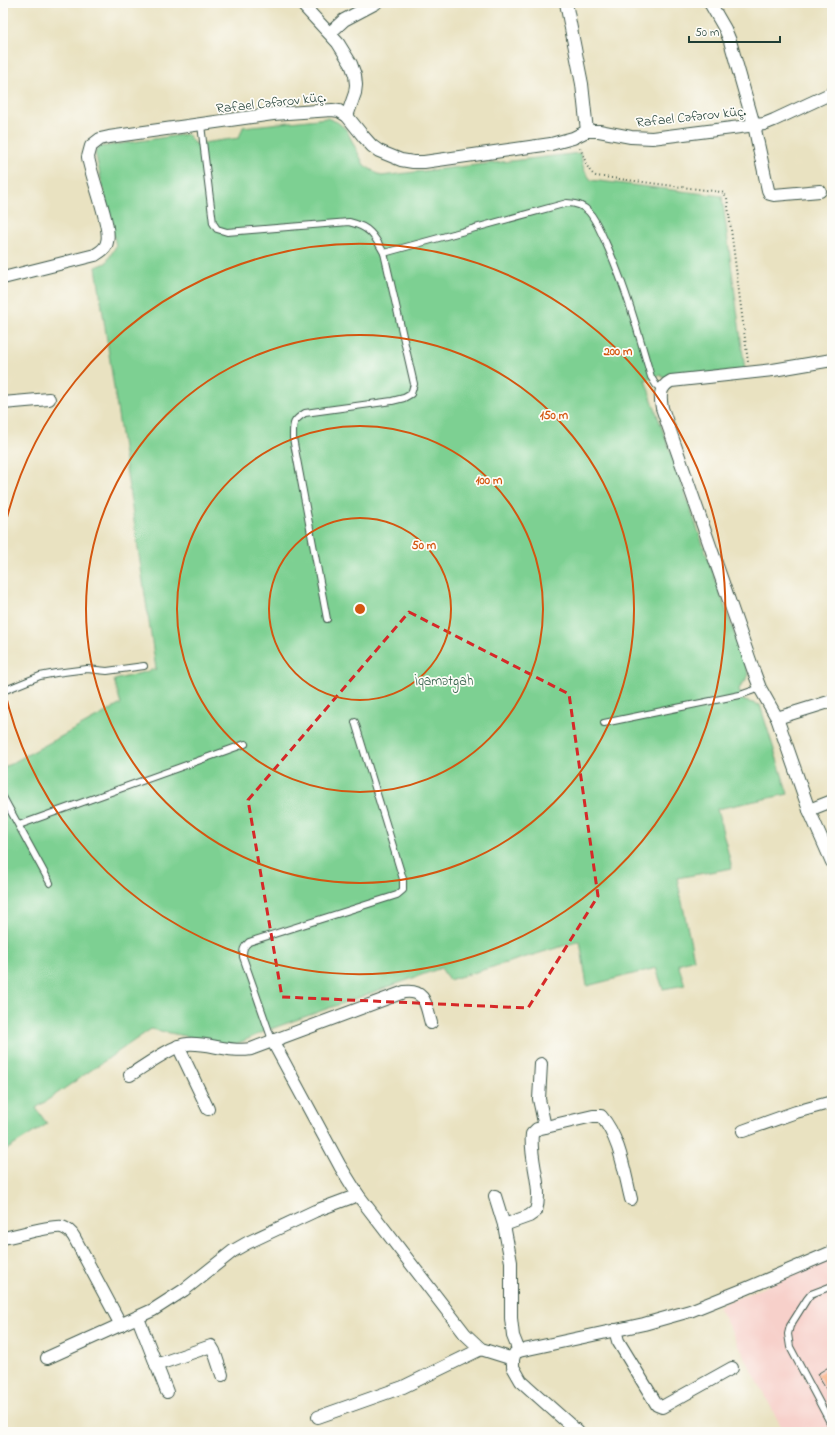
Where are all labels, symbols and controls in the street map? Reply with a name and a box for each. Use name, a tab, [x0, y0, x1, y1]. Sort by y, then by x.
scale bar	[689, 18, 780, 44]
text: 50 m	[695, 24, 719, 42]
street label: Rafael Cəfərov küç.	[215, 87, 327, 120]
street label: Rafael Cəfərov küç.	[635, 101, 747, 134]
text: 200 m	[603, 343, 633, 361]
text: 150 m	[540, 407, 569, 425]
text: 100 m	[476, 472, 503, 490]
text: 50 m	[412, 537, 437, 555]
centre of rings	[353, 602, 367, 616]
park label: İqamətgah	[415, 671, 473, 693]

